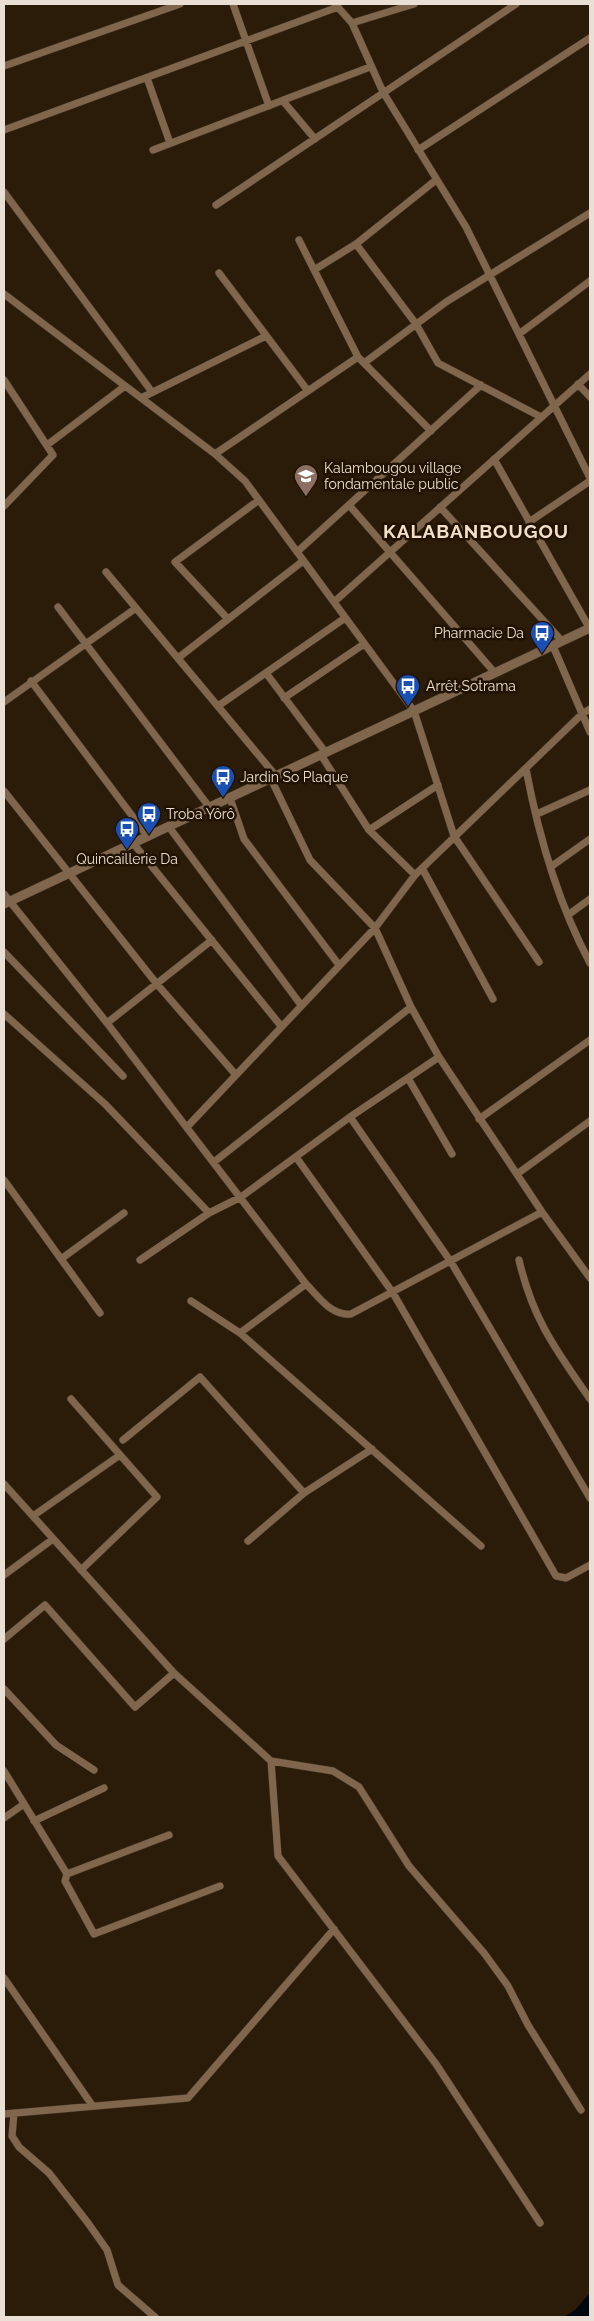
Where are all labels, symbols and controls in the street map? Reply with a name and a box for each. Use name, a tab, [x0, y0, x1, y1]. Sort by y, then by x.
place label: Kalambougou village fondamentale public	[324, 460, 461, 492]
school or university icon: Kalambougou village fondamentale public	[293, 463, 319, 497]
district label: KALABANBOUGOU	[383, 520, 569, 542]
bus stop icon: Pharmacie Da	[529, 620, 555, 654]
place label: Pharmacie Da	[434, 625, 524, 641]
bus stop icon: Arrêt Sotrama	[395, 673, 421, 707]
place label: Arrêt Sotrama	[426, 678, 516, 694]
bus stop icon: Jardin So Plaque	[210, 764, 236, 798]
place label: Jardin So Plaque	[240, 769, 348, 785]
bus stop icon: Troba Yôrô	[136, 801, 162, 835]
place label: Troba Yôrô	[166, 806, 235, 822]
bus stop icon: Quincaillerie Da	[114, 816, 140, 850]
place label: Quincaillerie Da	[76, 851, 178, 867]

